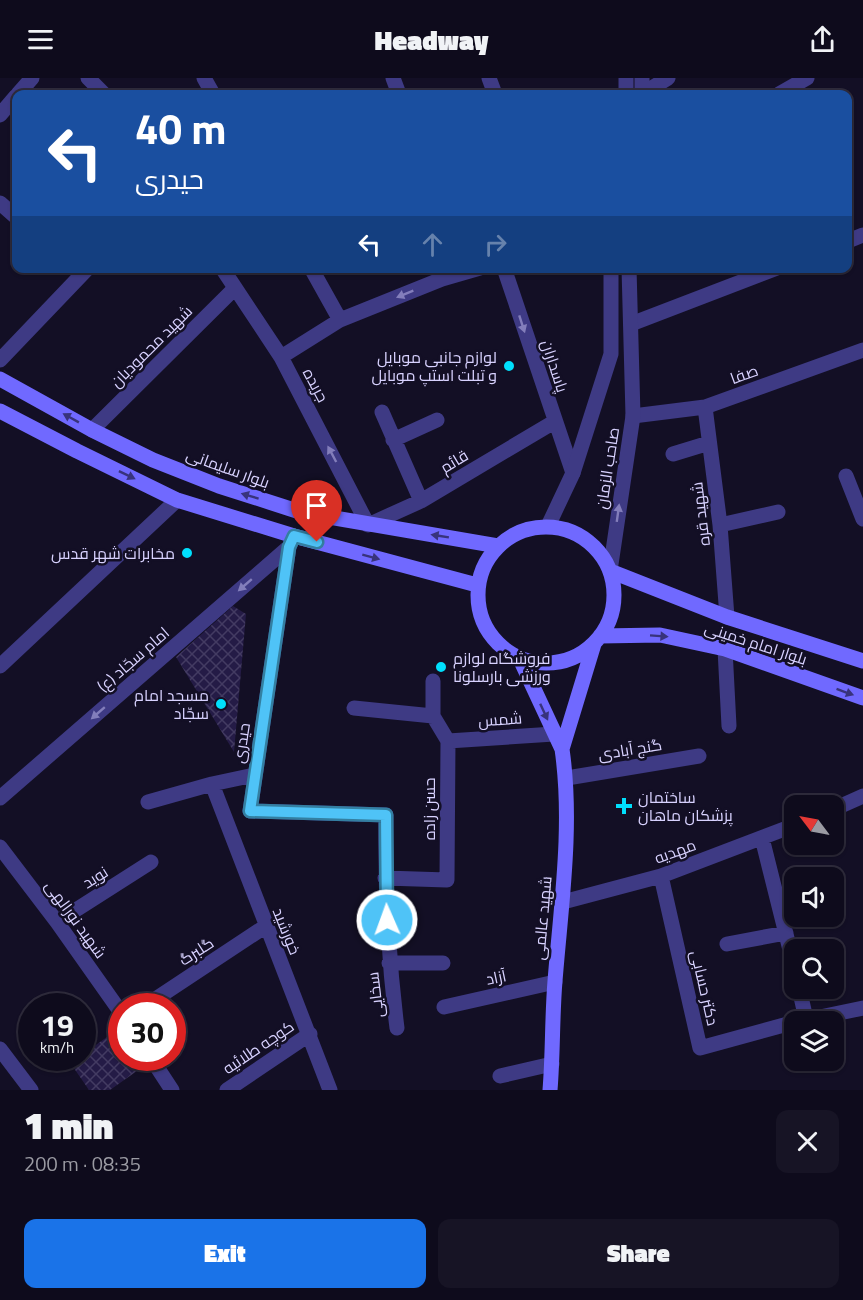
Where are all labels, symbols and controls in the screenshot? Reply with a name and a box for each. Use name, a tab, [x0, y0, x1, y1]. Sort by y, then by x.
text: Headway	[375, 19, 488, 60]
icon: menu	[24, 23, 57, 56]
icon: share	[806, 23, 839, 56]
text: 40 m	[135, 96, 227, 160]
icon: left	[36, 114, 114, 192]
text: حیدری	[135, 158, 204, 199]
icon: left	[353, 228, 386, 261]
icon: ahead	[416, 228, 449, 261]
icon: right	[479, 228, 512, 261]
one-way arrow	[396, 290, 414, 299]
street label: شهید محمودیان	[104, 299, 198, 393]
one-way arrow	[518, 315, 528, 333]
street label: پاسداران	[535, 336, 575, 396]
place label: لوازم جانبی موبایل و تبلت استپ موبایل	[371, 345, 497, 387]
street label: صفا	[727, 358, 761, 390]
marker: لوازم جانبی موبایل و تبلت استپ موبایل	[502, 359, 516, 373]
street label: جریده	[297, 364, 335, 406]
one-way arrow	[62, 413, 79, 423]
street label: صاحب الزمان	[589, 425, 625, 511]
street label: بلوار سلیمانی	[183, 442, 273, 494]
street label: قائم	[435, 443, 473, 479]
one-way arrow	[327, 445, 337, 463]
one-way arrow	[118, 470, 136, 480]
pin	[291, 480, 342, 542]
street label: شهید قره	[684, 481, 716, 547]
icon: arrive	[300, 489, 333, 522]
one-way arrow	[241, 491, 259, 500]
one-way arrow	[614, 504, 623, 523]
one-way arrow	[431, 531, 450, 540]
place label: مخابرات شهر قدس	[51, 541, 175, 565]
marker: مخابرات شهر قدس	[180, 546, 194, 560]
one-way arrow	[362, 552, 380, 562]
one-way arrow	[238, 578, 253, 591]
street label: بلوار امام خمینی	[702, 615, 810, 671]
street label: امام سجّاد (ع)	[92, 621, 174, 697]
one-way arrow	[649, 631, 668, 641]
place label: فروشگاه لوازم ورزشی بارسلونا	[453, 646, 551, 688]
marker: فروشگاه لوازم ورزشی بارسلونا	[434, 660, 448, 674]
place label: مسجد امام سجّاد	[134, 683, 209, 725]
one-way arrow	[836, 687, 854, 697]
marker: مسجد امام سجّاد	[214, 697, 228, 711]
one-way arrow	[540, 703, 550, 721]
street label: شمس	[477, 705, 523, 733]
one-way arrow	[91, 706, 106, 719]
street label: حیدری	[226, 721, 256, 765]
street label: گنج آبادی	[596, 732, 664, 766]
street label: حسن زاده	[417, 778, 441, 840]
place label: ساختمان پزشکان ماهان	[638, 785, 734, 827]
north arrow	[784, 795, 844, 855]
map controls	[784, 795, 844, 1071]
marker: ساختمان پزشکان ماهان	[615, 797, 633, 815]
street label: مهدیه	[651, 832, 699, 870]
street label: نوید	[77, 860, 113, 894]
button: sound	[784, 867, 844, 927]
street label: شهید نورالهی	[39, 875, 113, 963]
street label: شهید عالمی	[526, 875, 558, 961]
position arrow	[355, 888, 419, 952]
street label: خورشید	[267, 904, 307, 958]
street label: گلبرگ	[174, 931, 218, 971]
button: search	[784, 939, 844, 999]
street label: دکتر حسابی	[685, 948, 725, 1028]
street label: آزاد	[483, 963, 509, 991]
street label: سخایی	[360, 971, 390, 1019]
speed limit sign: 30	[108, 993, 186, 1071]
text: 19	[40, 1002, 74, 1048]
button: layers	[784, 1011, 844, 1071]
street label: کوچه طلائیه	[217, 1014, 299, 1080]
text: km/h	[40, 1036, 74, 1059]
text: 1 min	[24, 1098, 113, 1153]
button: close	[776, 1110, 839, 1173]
text: 200 m · 08:35	[24, 1148, 141, 1179]
button: Exit	[24, 1219, 426, 1288]
button: Share	[438, 1219, 839, 1288]

